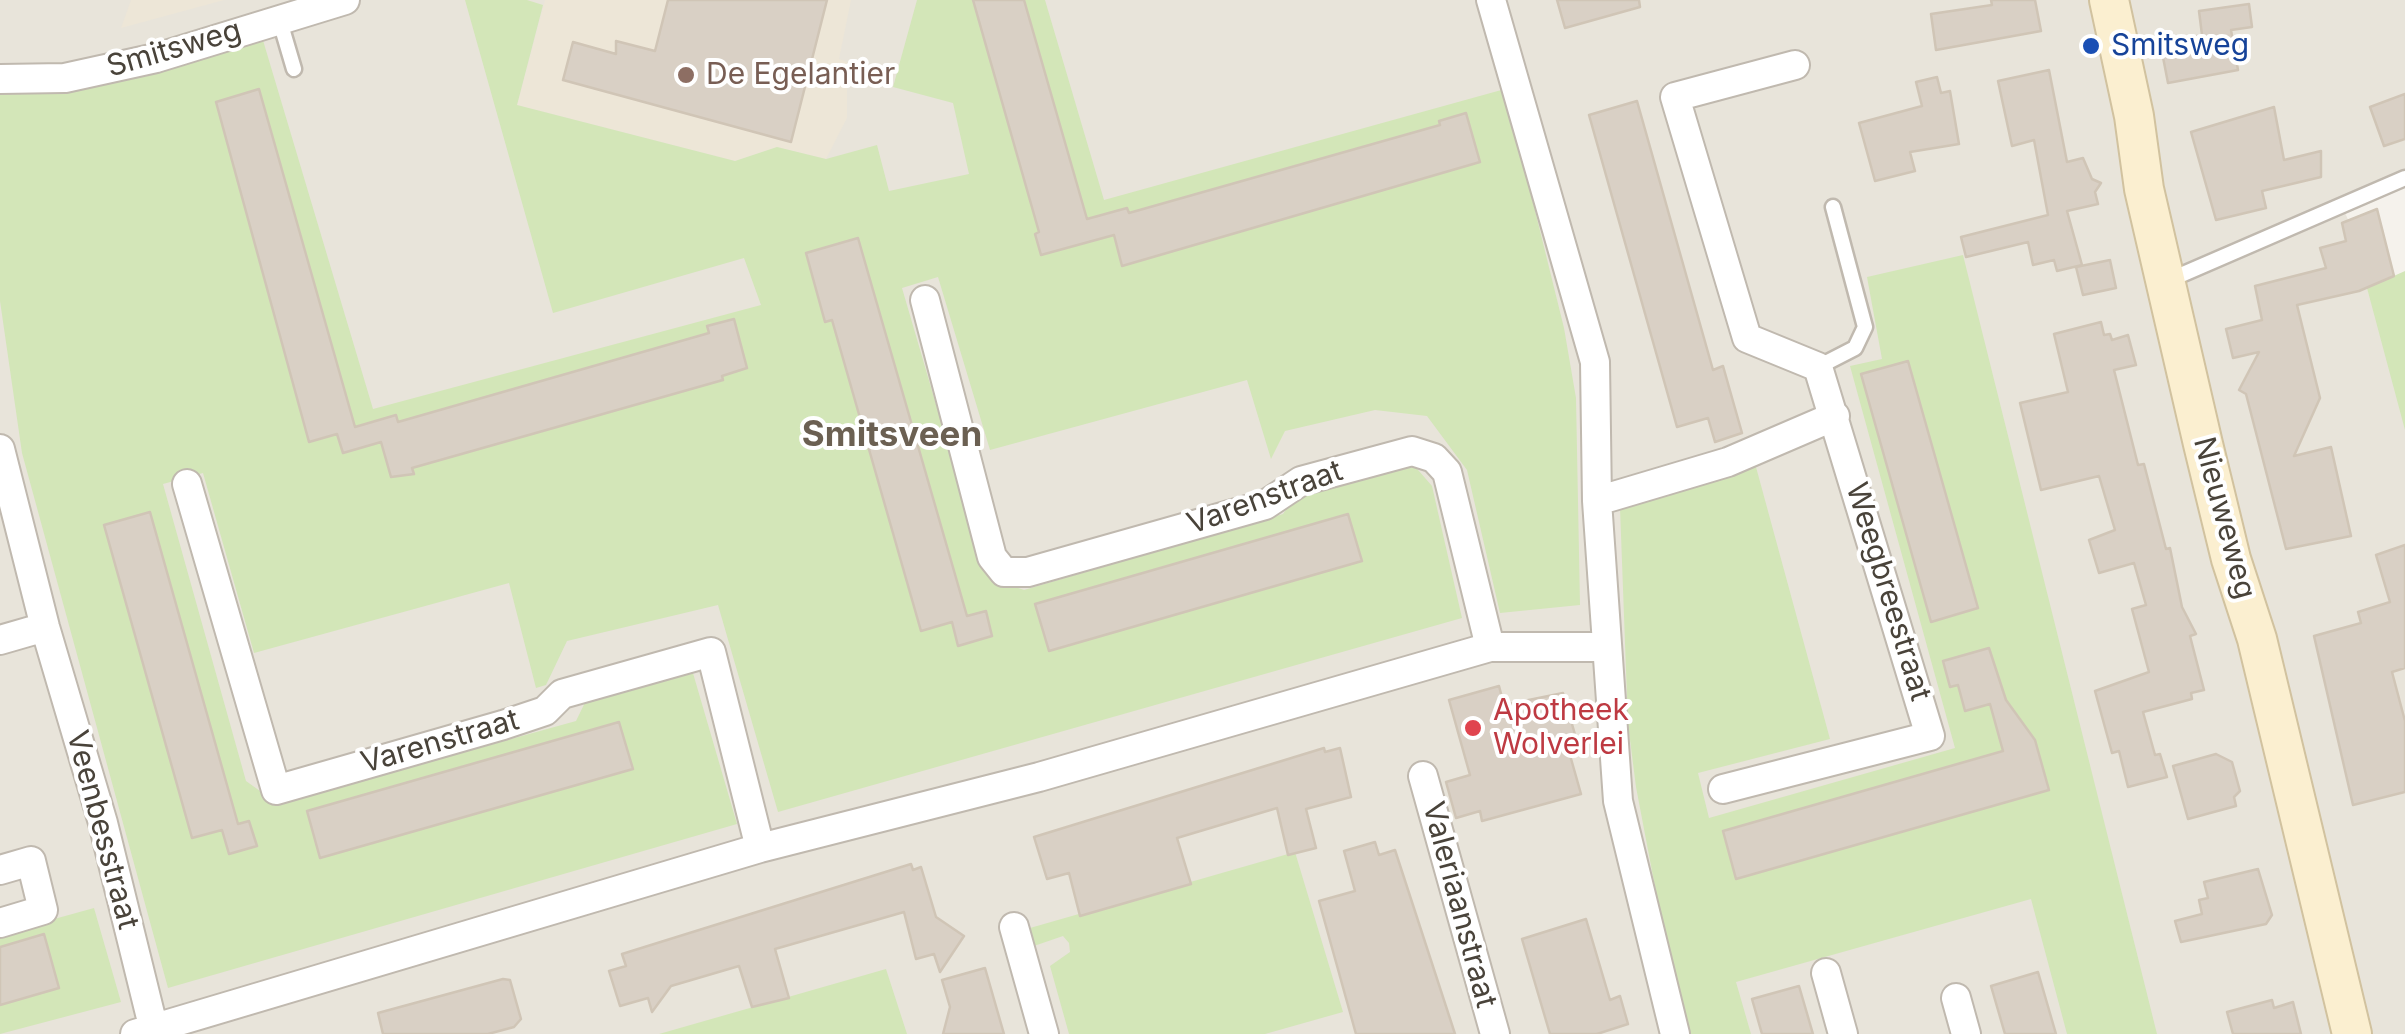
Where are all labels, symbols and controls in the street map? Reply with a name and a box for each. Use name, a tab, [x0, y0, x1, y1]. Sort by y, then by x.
street label: Smitsweg	[103, 13, 245, 85]
place label: Smitsweg	[2111, 28, 2249, 64]
marker: Smitsweg	[2080, 35, 2102, 57]
place label: De Egelantier	[706, 57, 895, 93]
marker: De Egelantier	[675, 64, 697, 86]
district label: Smitsveen	[802, 414, 982, 456]
street label: Nieuweweg	[2185, 433, 2263, 603]
street label: Varenstraat	[1183, 453, 1347, 543]
street label: Weegbreestraat	[1838, 479, 1938, 705]
place label: Apotheek Wolverlei	[1493, 693, 1629, 764]
street label: Varenstraat	[357, 702, 523, 782]
marker: Apotheek Wolverlei	[1462, 717, 1484, 739]
street label: Veenbesstraat	[58, 727, 146, 933]
street label: Valeriaanstraat	[1414, 798, 1504, 1012]

